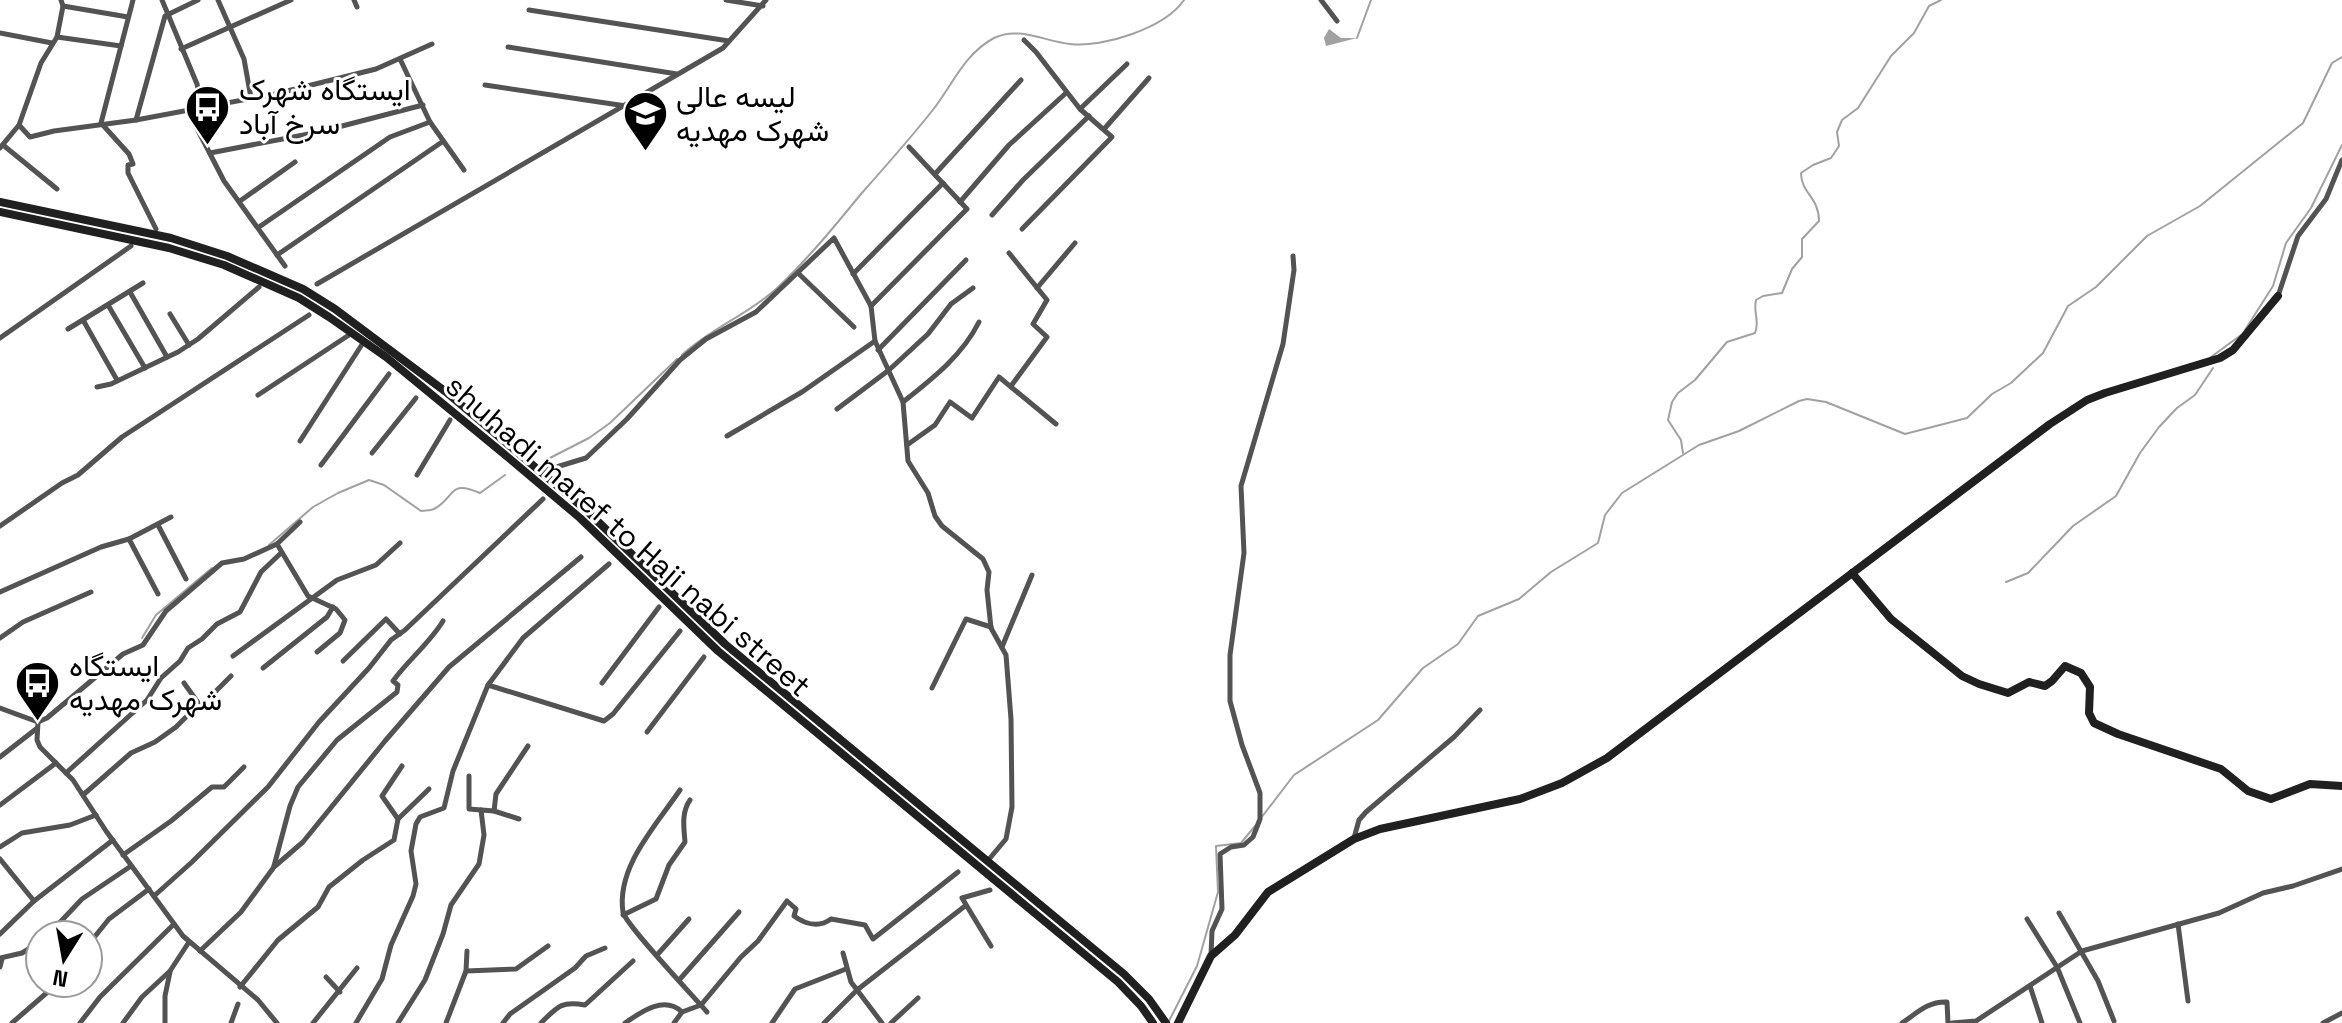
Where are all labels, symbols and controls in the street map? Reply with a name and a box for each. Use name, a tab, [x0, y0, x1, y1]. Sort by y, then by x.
place label: ایستگاه شهرک سرخ آباد	[239, 70, 411, 144]
place label: لیسه عالی شهرک مهدیه	[676, 77, 829, 150]
bus stop icon: ایستگاه شهرک سرخ آباد	[184, 83, 232, 146]
school or university icon: لیسه عالی شهرک مهدیه	[621, 90, 669, 153]
street label: shuhadi maref to Haji nabi street	[438, 366, 819, 705]
place label: ایستگاه شهرک مهدیه	[69, 646, 222, 719]
bus stop icon: ایستگاه شهرک مهدیه	[14, 659, 62, 722]
north arrow	[24, 919, 104, 999]
text: N	[50, 963, 70, 994]

